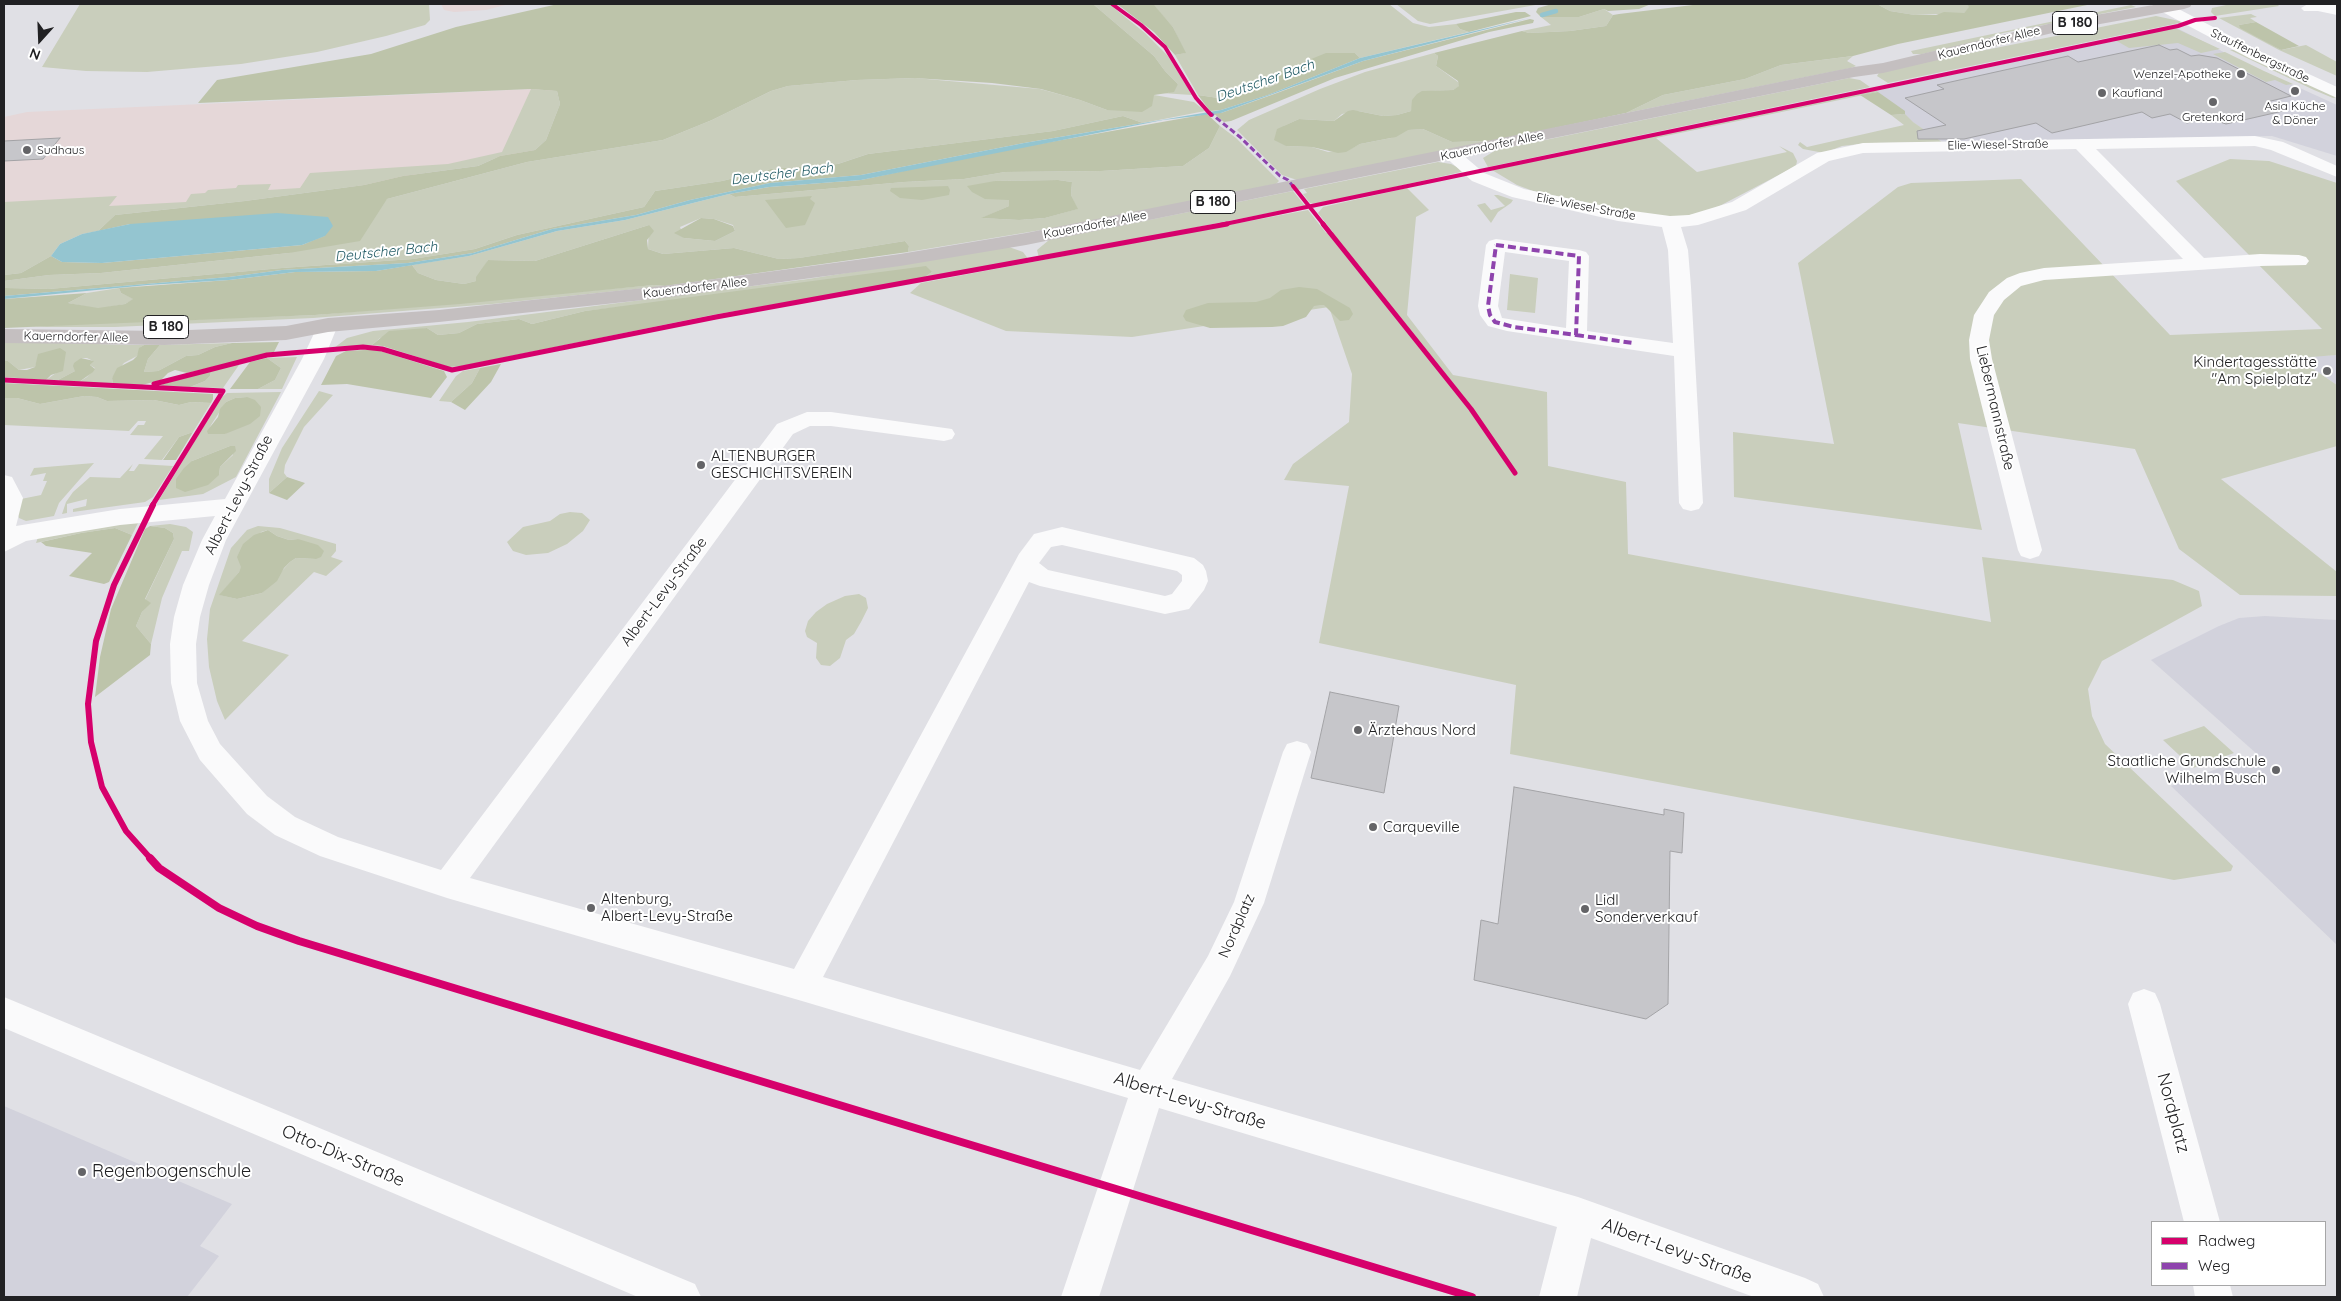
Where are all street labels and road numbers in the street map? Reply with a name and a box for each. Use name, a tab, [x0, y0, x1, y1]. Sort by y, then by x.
road number: B 180	[2052, 12, 2098, 34]
street label: Kauerndorfer Allee	[1936, 23, 2042, 63]
street label: Stauffenbergstraße	[2208, 26, 2312, 86]
street label: Kauerndorfer Allee	[1439, 128, 1545, 164]
street label: Elie-Wiesel-Straße	[1947, 137, 2049, 153]
road number: B 180	[1190, 190, 1236, 213]
street label: Elie-Wiesel-Straße	[1535, 190, 1637, 224]
street label: Kauerndorfer Allee	[1042, 208, 1148, 242]
street label: Kauerndorfer Allee	[642, 274, 748, 302]
road number: B 180	[144, 316, 188, 338]
street label: Kauerndorfer Allee	[23, 329, 129, 345]
street label: Liebermannstraße	[1972, 344, 2018, 472]
street label: Albert-Levy-Straße	[201, 432, 277, 558]
street label: Albert-Levy-Straße	[617, 534, 711, 650]
street label: Nordplatz	[1215, 891, 1259, 961]
street label: Albert-Levy-Straße	[1111, 1068, 1269, 1134]
street label: Nordplatz	[2152, 1071, 2194, 1155]
street label: Otto-Dix-Straße	[278, 1120, 408, 1192]
street label: Albert-Levy-Straße	[1599, 1214, 1755, 1288]

